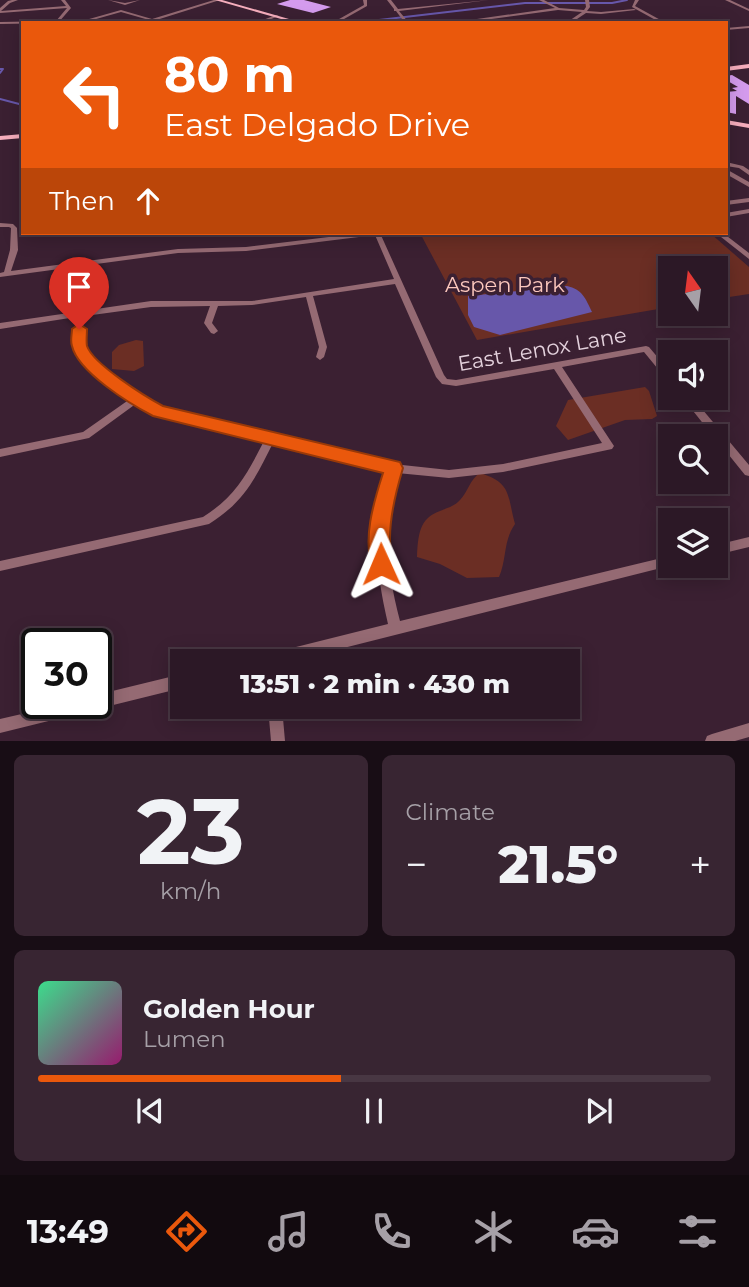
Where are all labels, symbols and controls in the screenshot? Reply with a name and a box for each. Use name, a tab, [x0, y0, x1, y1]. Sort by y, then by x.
text: 80 m	[164, 45, 295, 104]
icon: left	[49, 49, 140, 140]
text: East Delgado Drive	[164, 105, 470, 144]
icon: ahead	[129, 182, 167, 220]
text: Then	[49, 185, 115, 217]
north arrow	[658, 256, 728, 326]
map controls	[658, 256, 728, 578]
pin	[49, 257, 109, 329]
icon: arrive	[60, 268, 98, 306]
park label: Aspen Park	[445, 272, 565, 297]
street label: East Lenox Lane	[456, 322, 628, 376]
button: sound	[658, 340, 728, 410]
button: search	[658, 424, 728, 494]
button: layers	[658, 508, 728, 578]
position arrow	[344, 527, 418, 601]
speed limit sign: 30	[21, 628, 112, 719]
text: 13:51 · 2 min · 430 m	[240, 668, 510, 700]
text: 23	[137, 776, 245, 887]
text: Climate	[406, 798, 495, 826]
text: 21.5°	[498, 833, 618, 896]
text: −	[406, 841, 427, 888]
text: +	[689, 841, 711, 888]
text: km/h	[160, 877, 221, 905]
text: Golden Hour	[143, 993, 315, 1025]
text: Lumen	[143, 1025, 226, 1053]
icon: previous	[131, 1092, 169, 1130]
icon: pause	[355, 1092, 393, 1130]
icon: next	[580, 1092, 618, 1130]
icon: directions	[162, 1207, 211, 1256]
icon: music	[264, 1207, 313, 1256]
icon: phone	[367, 1207, 416, 1256]
icon: climate	[469, 1207, 518, 1256]
icon: car	[571, 1207, 620, 1256]
icon: filters	[673, 1207, 722, 1256]
text: 13:49	[27, 1212, 109, 1251]

